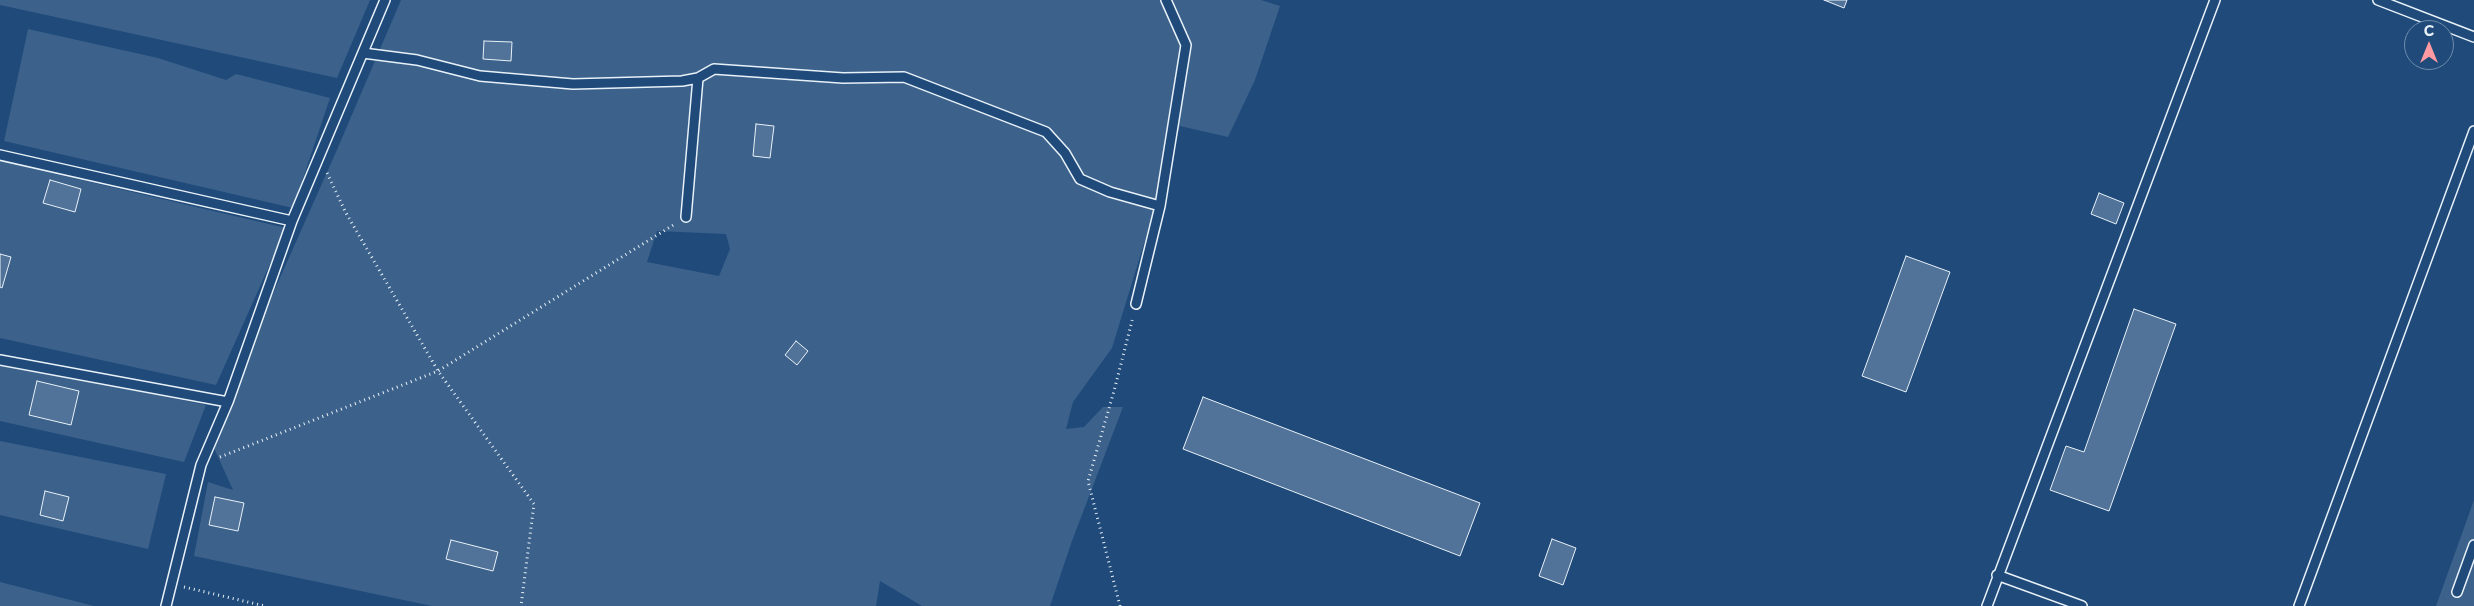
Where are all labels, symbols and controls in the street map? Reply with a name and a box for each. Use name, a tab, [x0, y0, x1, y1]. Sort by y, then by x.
north arrow	[2404, 20, 2454, 70]
text: С	[2424, 20, 2434, 41]

